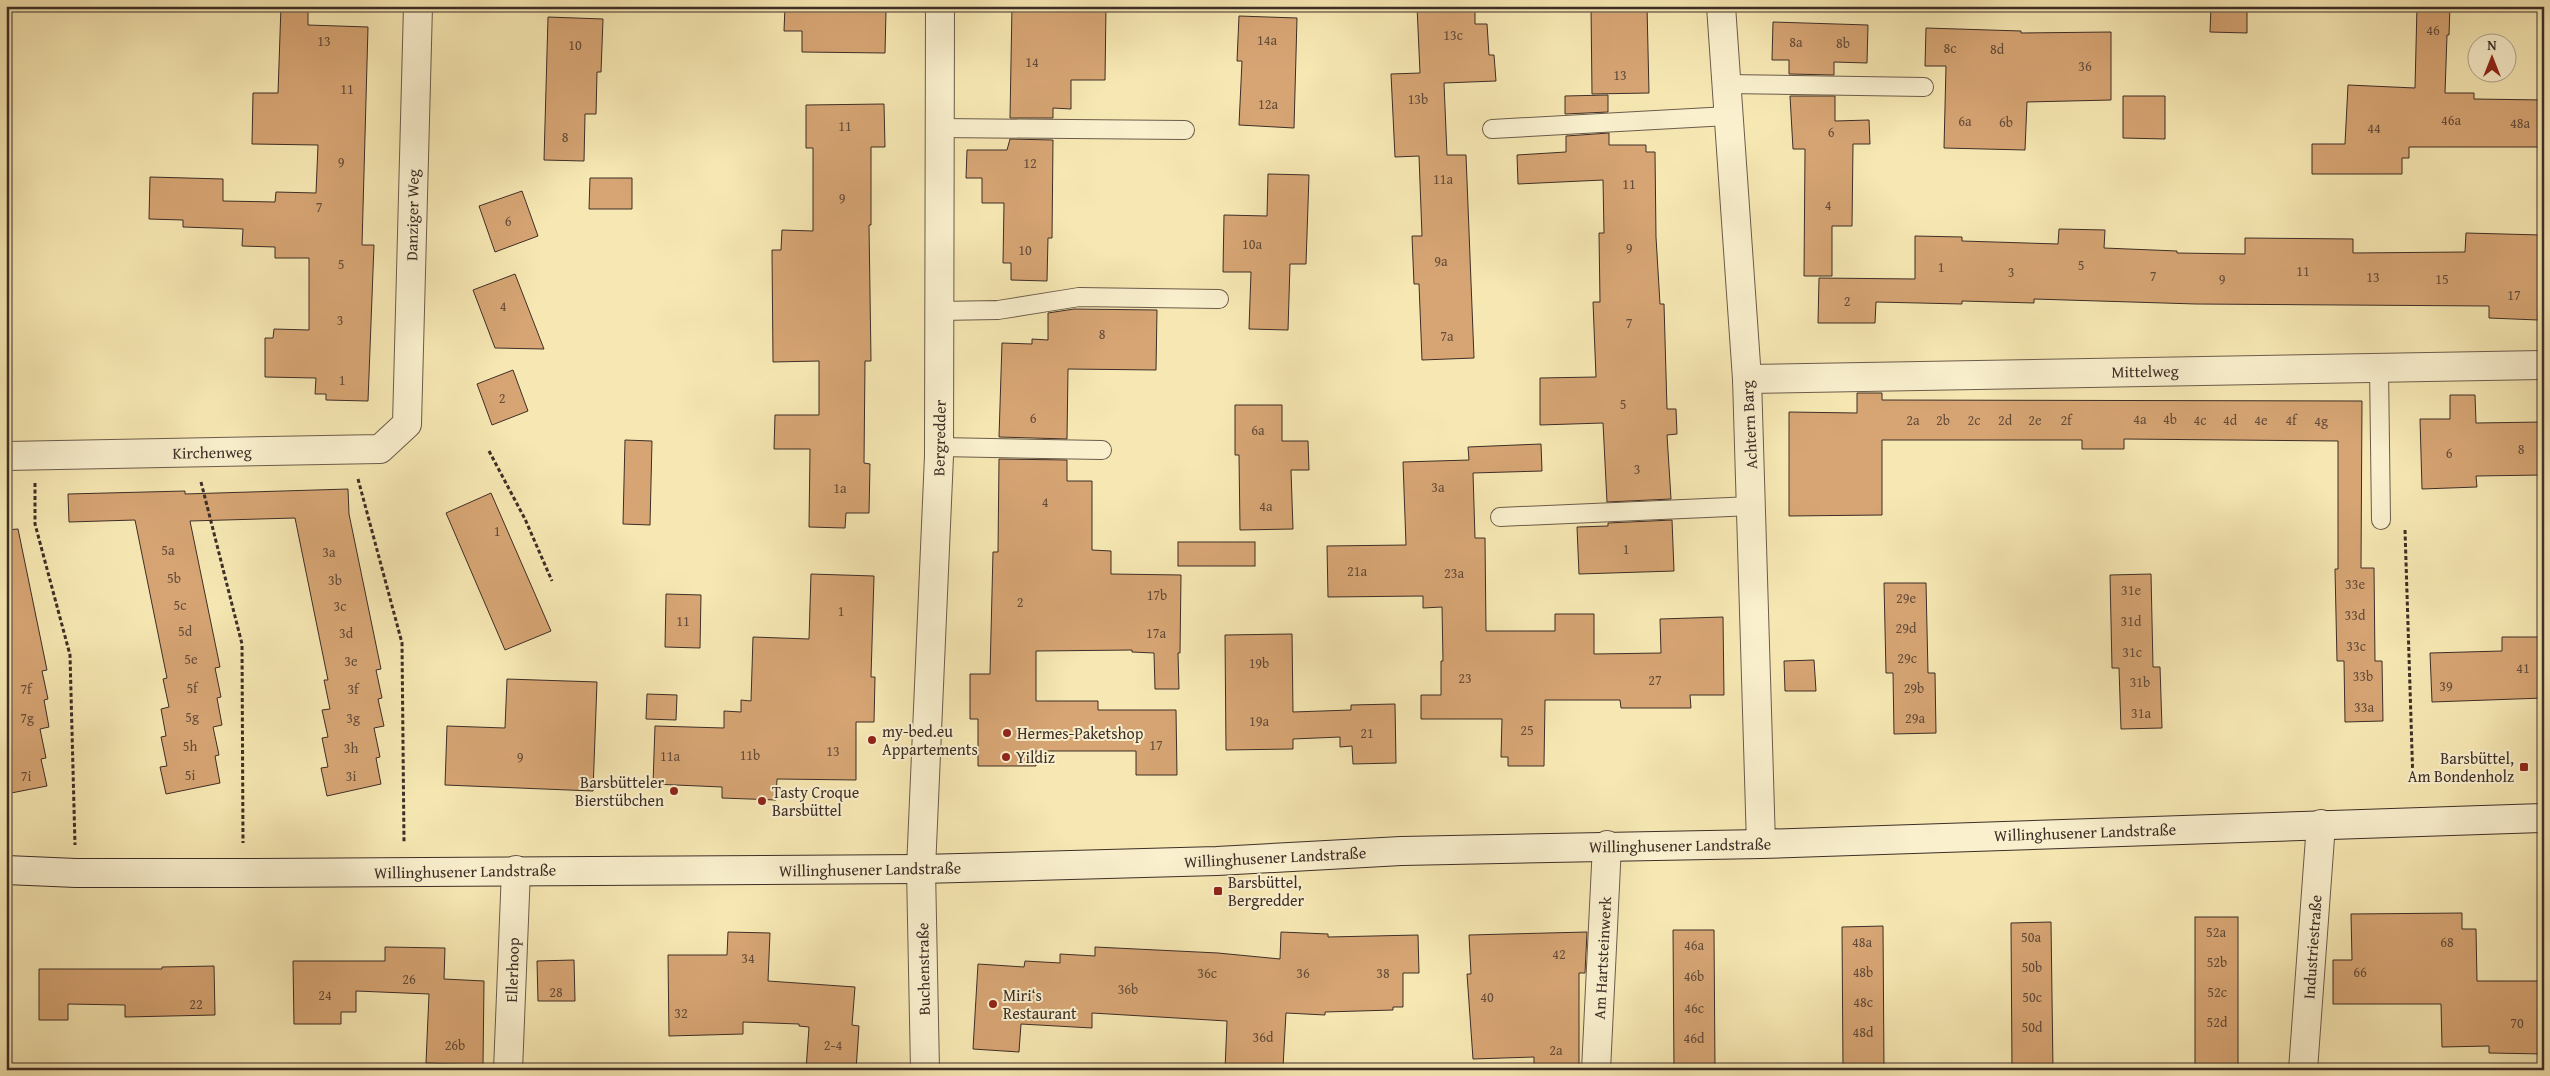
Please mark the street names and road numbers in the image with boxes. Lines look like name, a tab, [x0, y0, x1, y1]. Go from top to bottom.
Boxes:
street label: Danziger Weg	[399, 169, 425, 261]
street label: Mittelweg	[2111, 358, 2179, 384]
street label: Achtern Barg	[1735, 380, 1763, 470]
street label: Bergredder	[926, 399, 952, 476]
street label: Kirchenweg	[172, 439, 252, 465]
street label: Willinghusener Landstraße	[1993, 817, 2177, 847]
street label: Willinghusener Landstraße	[1589, 831, 1771, 859]
street label: Willinghusener Landstraße	[1183, 840, 1367, 874]
street label: Willinghusener Landstraße	[779, 855, 961, 883]
street label: Willinghusener Landstraße	[374, 857, 556, 885]
street label: Industriestraße	[2296, 894, 2328, 1000]
street label: Am Hartsteinwerk	[1587, 895, 1617, 1020]
street label: Buchenstraße	[910, 922, 936, 1016]
street label: Ellerhoop	[499, 937, 525, 1003]

